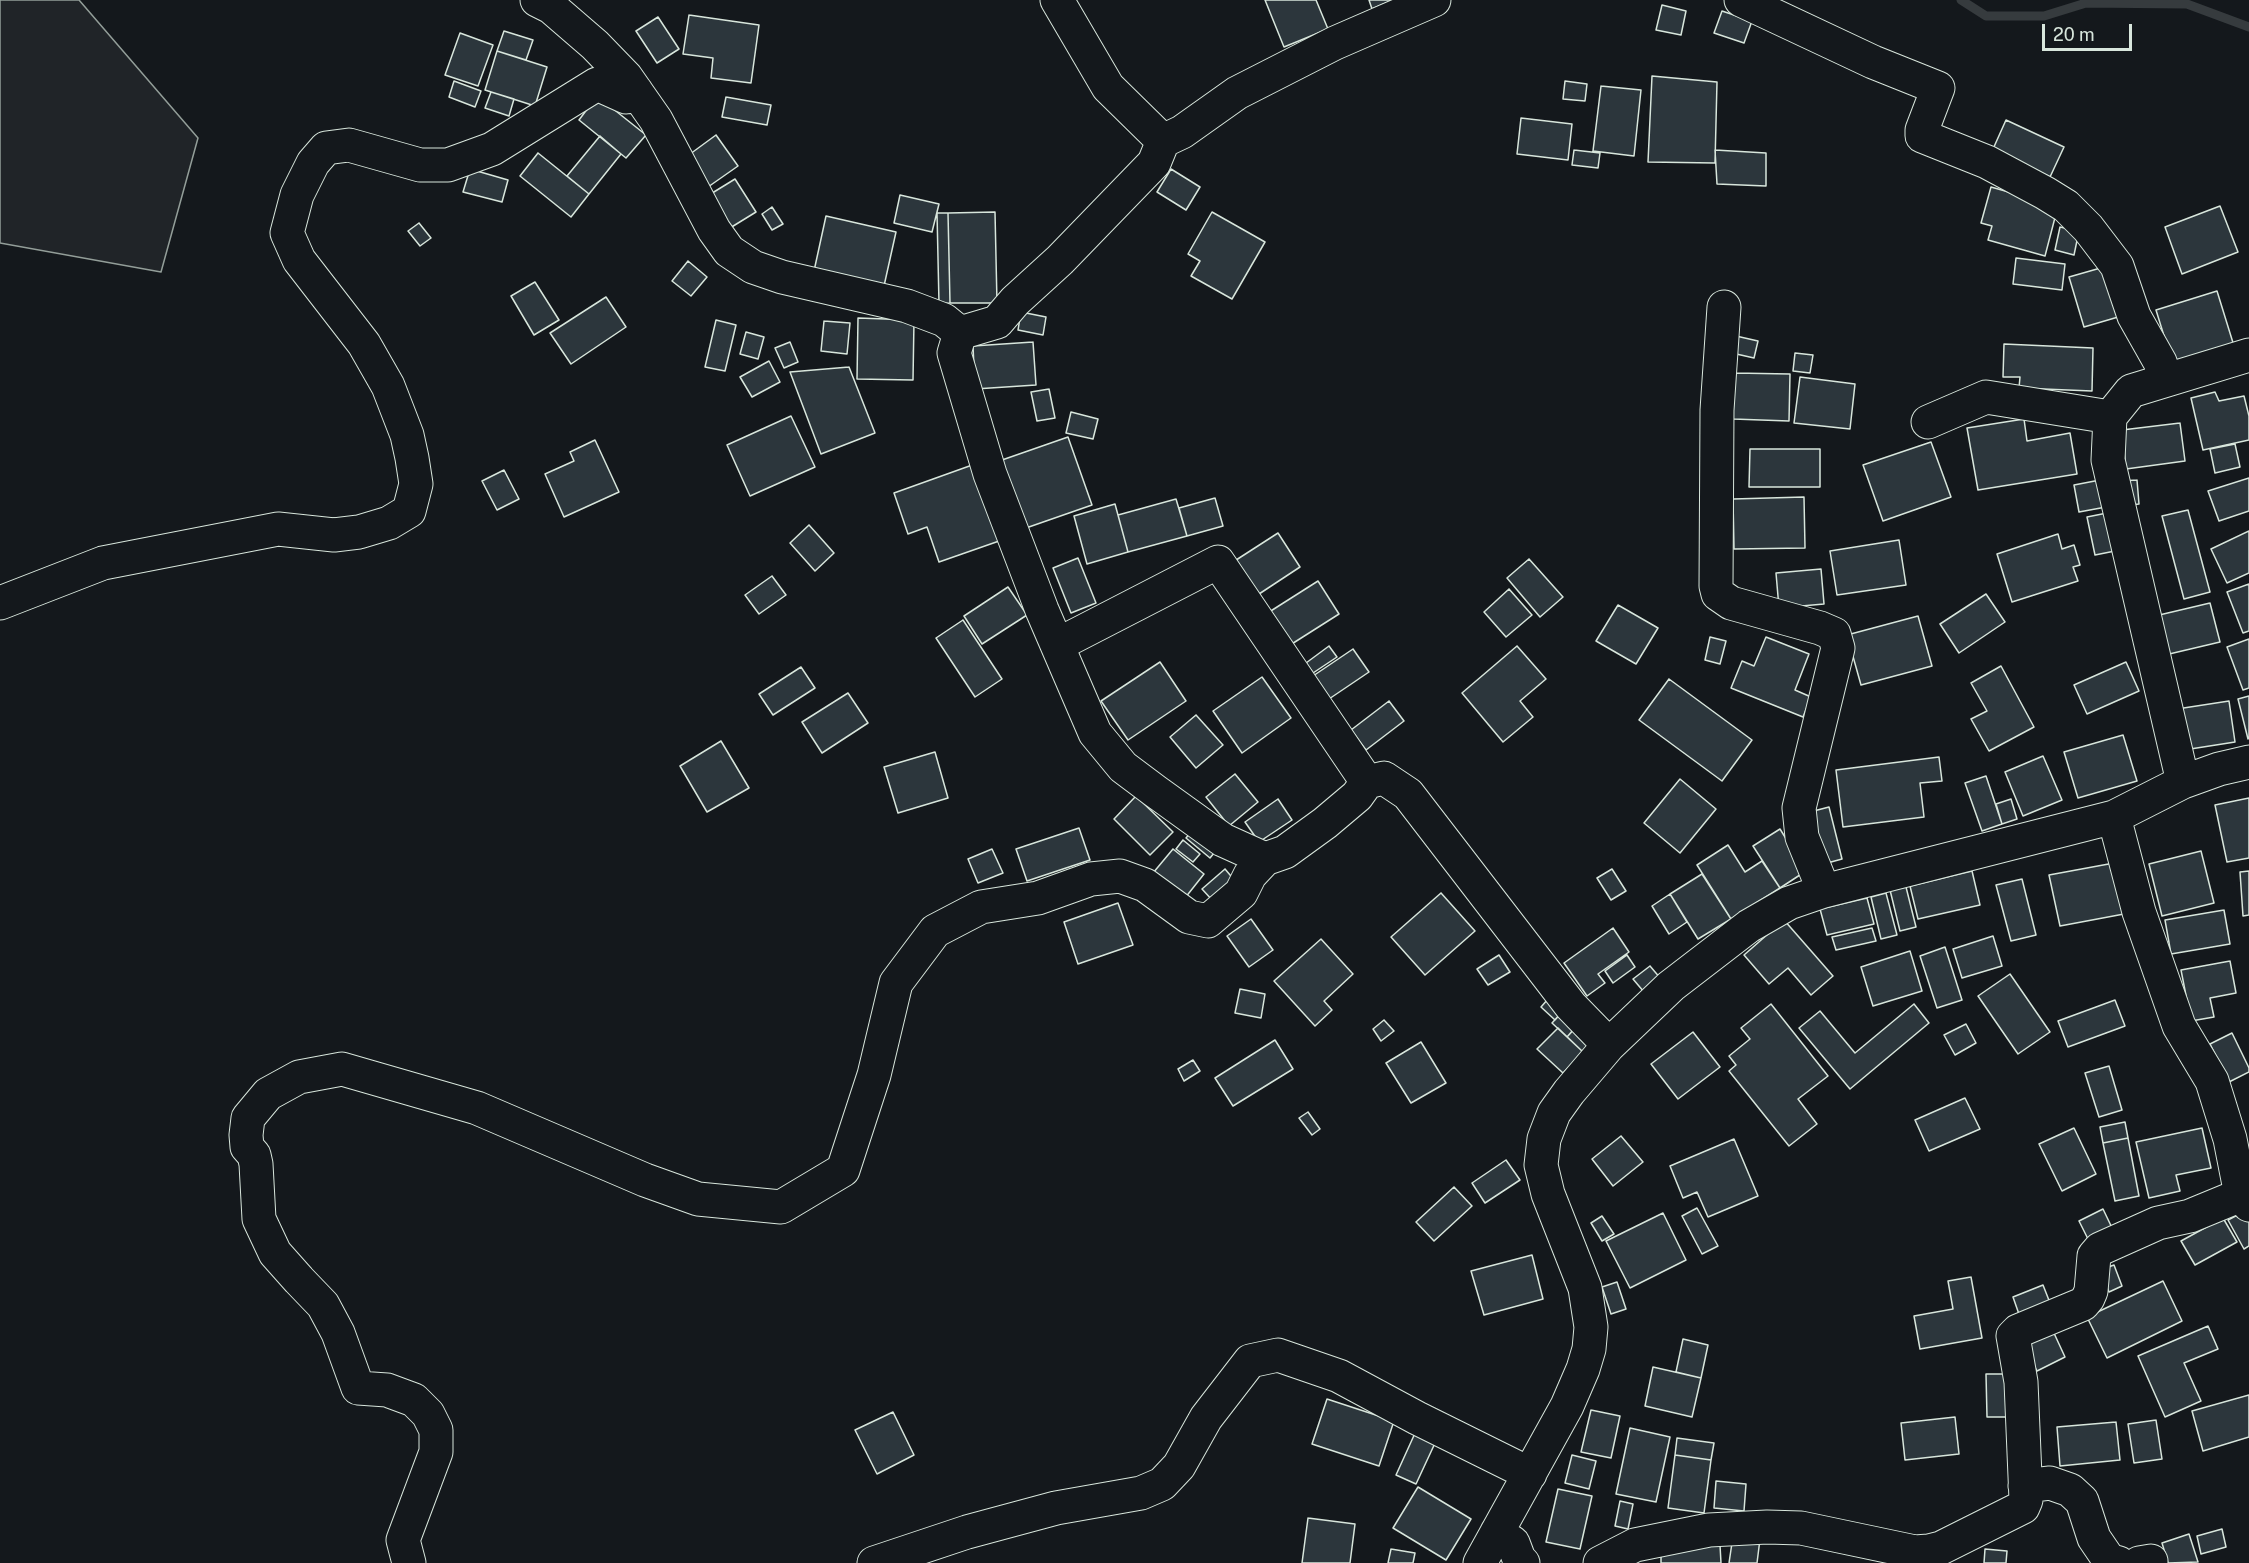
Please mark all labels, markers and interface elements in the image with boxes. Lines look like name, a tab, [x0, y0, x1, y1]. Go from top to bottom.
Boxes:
scale bar	[2045, 12, 2135, 50]
text: 20 m	[2053, 24, 2095, 45]

